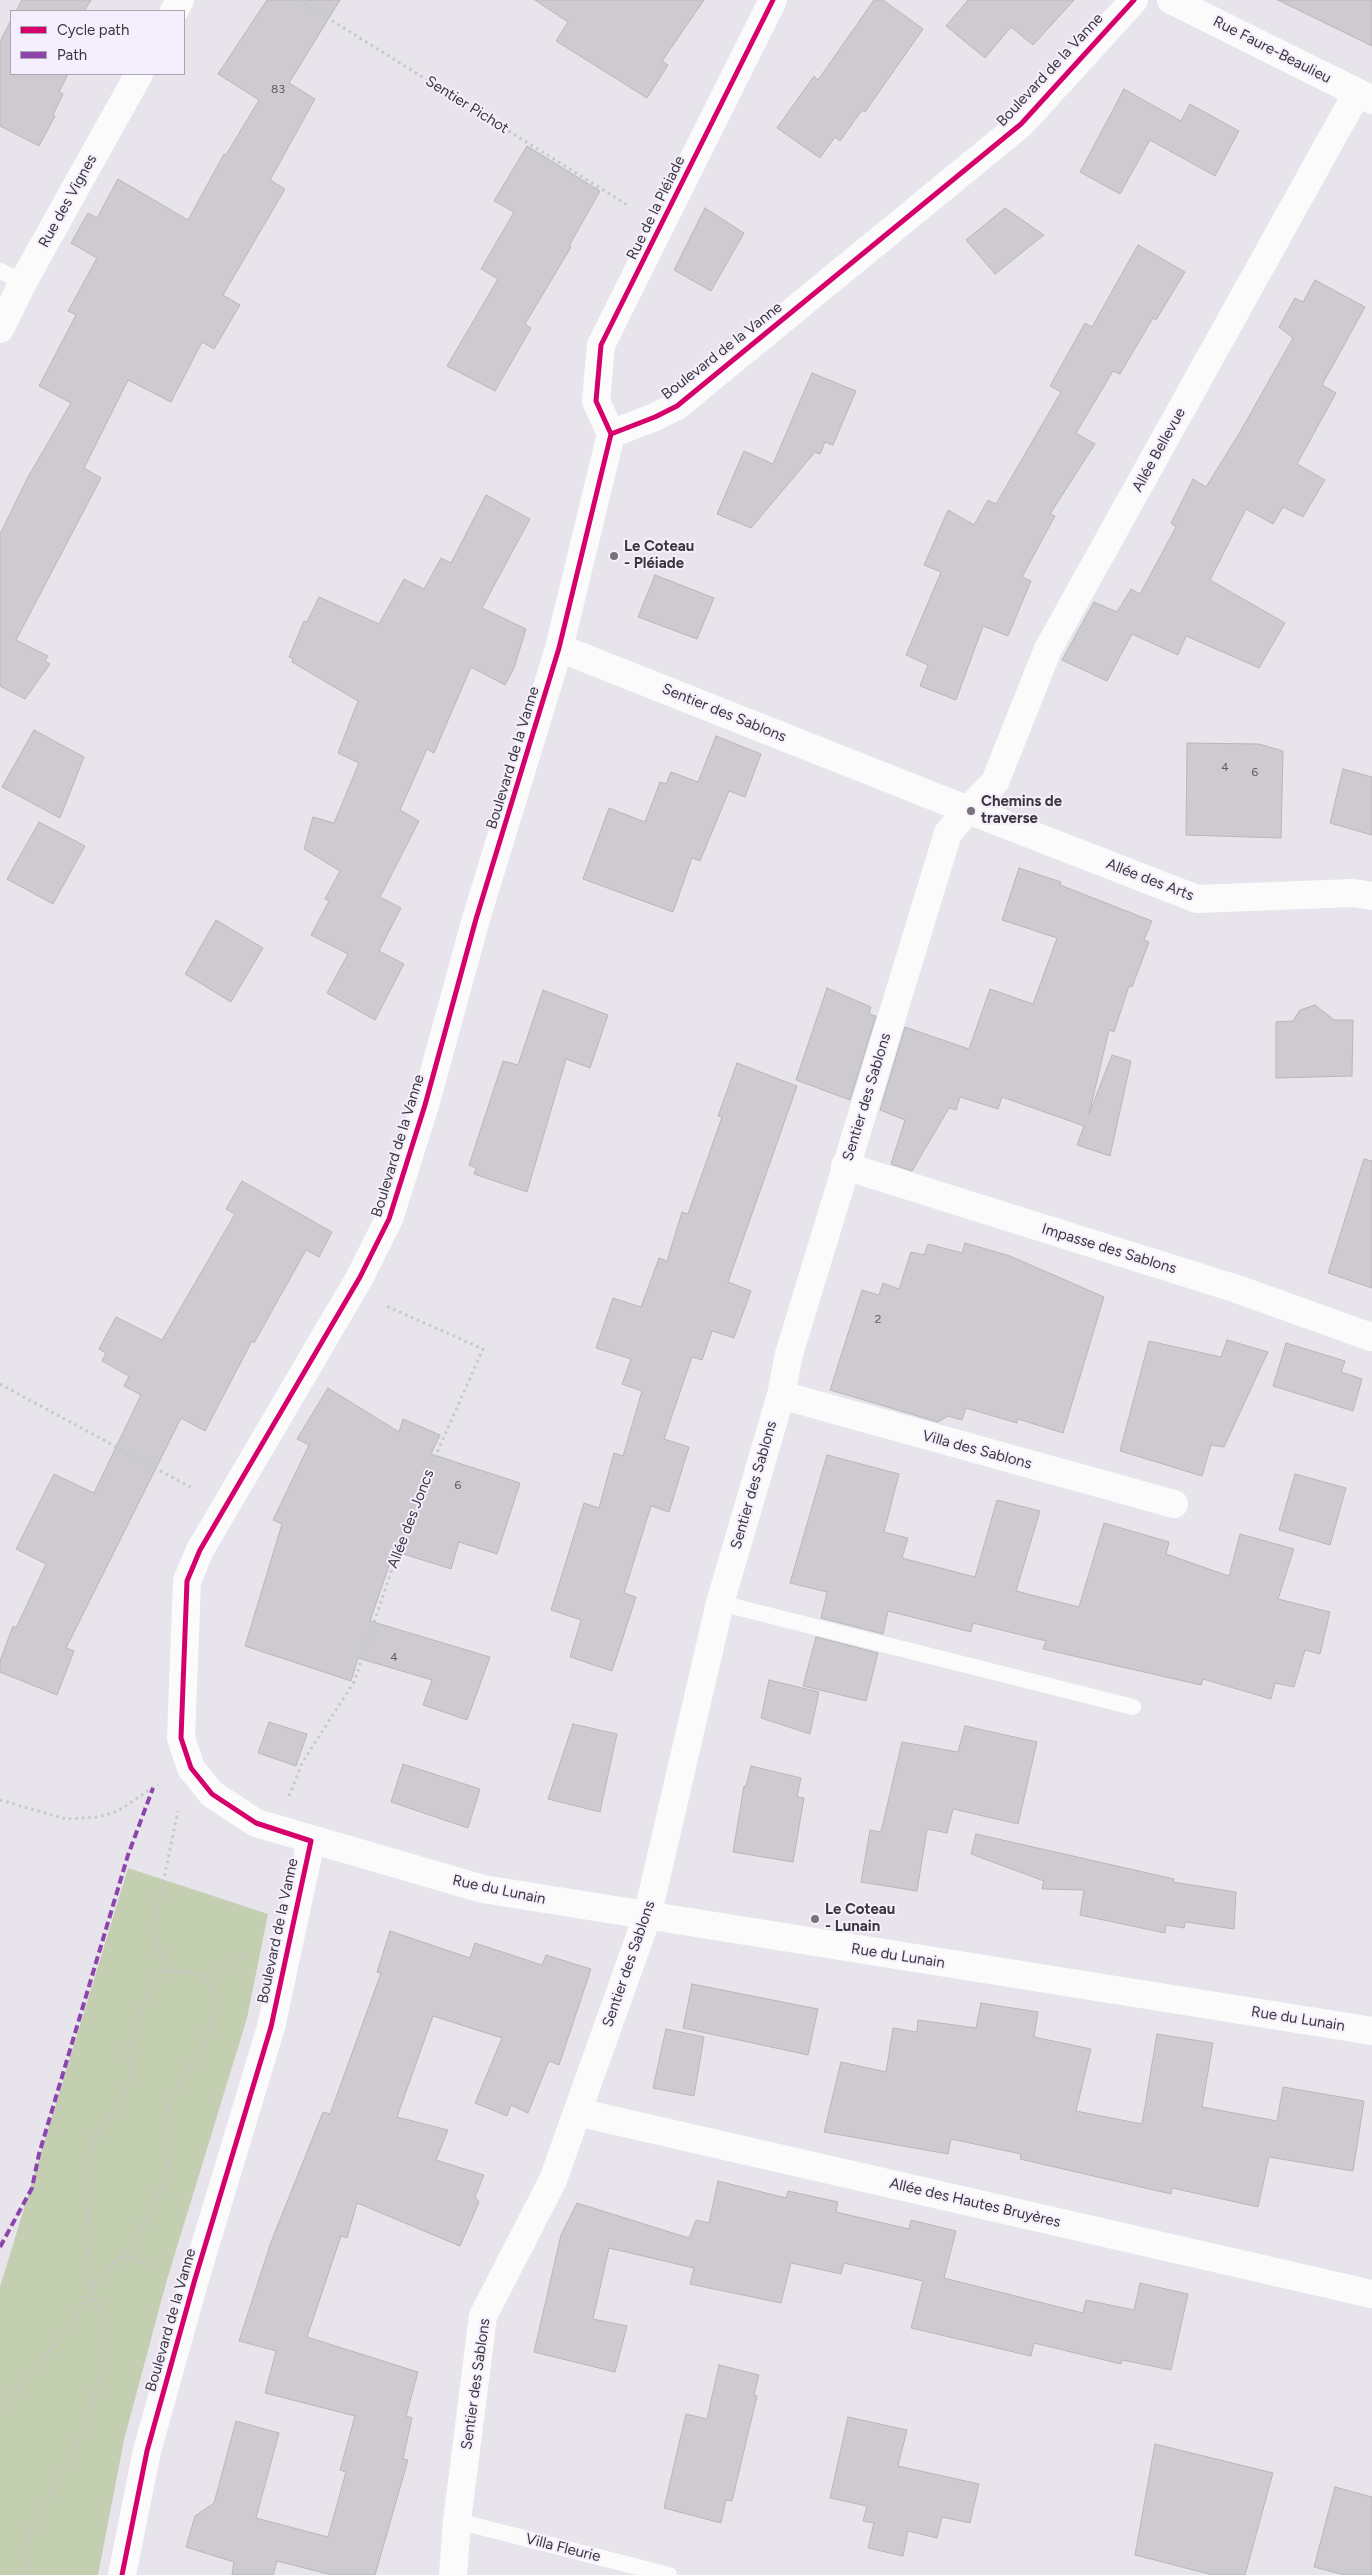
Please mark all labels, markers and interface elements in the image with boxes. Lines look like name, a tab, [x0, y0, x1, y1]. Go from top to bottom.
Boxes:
legend	[10, 10, 185, 75]
street label: Boulevard de la Vanne	[993, 10, 1107, 130]
street label: Rue Faure-Beaulieu	[1210, 12, 1334, 88]
text: Cycle path	[57, 21, 129, 39]
text: Path	[57, 46, 87, 64]
street label: Sentier Pichot	[422, 72, 512, 138]
house number: 83	[271, 82, 285, 96]
street label: Rue des Vignes	[35, 151, 101, 251]
street label: Rue de la Pléiade	[623, 153, 689, 263]
street label: Boulevard de la Vanne	[658, 298, 786, 404]
street label: Allée Bellevue	[1129, 405, 1189, 495]
place label: Le Coteau - Pléiade	[624, 538, 694, 573]
marker: Le Coteau - Pléiade	[608, 550, 620, 562]
street label: Sentier des Sablons	[659, 680, 789, 746]
street label: Boulevard de la Vanne	[483, 685, 543, 831]
house number: 4	[1221, 760, 1229, 774]
house number: 6	[1252, 765, 1258, 779]
place label: Chemins de traverse	[981, 793, 1062, 828]
marker: Chemins de traverse	[965, 805, 977, 817]
street label: Allée des Arts	[1104, 855, 1196, 905]
street label: Sentier des Sablons	[839, 1031, 895, 1163]
street label: Boulevard de la Vanne	[368, 1073, 428, 1219]
street label: Impasse des Sablons	[1039, 1220, 1179, 1278]
house number: 2	[875, 1312, 881, 1326]
street label: Sentier des Sablons	[727, 1419, 781, 1551]
street label: Villa des Sablons	[920, 1427, 1034, 1473]
street label: Allée des Joncs	[384, 1467, 438, 1571]
house number: 6	[455, 1478, 461, 1492]
house number: 4	[390, 1650, 398, 1664]
street label: Boulevard de la Vanne	[254, 1857, 302, 2005]
street label: Rue du Lunain	[451, 1871, 547, 1909]
street label: Sentier des Sablons	[599, 1898, 659, 2030]
place label: Le Coteau - Lunain	[825, 1901, 895, 1936]
marker: Le Coteau - Lunain	[809, 1913, 821, 1925]
street label: Rue du Lunain	[850, 1940, 946, 1972]
street label: Rue du Lunain	[1250, 2003, 1346, 2035]
street label: Allée des Hautes Bruyères	[888, 2175, 1062, 2231]
street label: Boulevard de la Vanne	[142, 2246, 200, 2394]
street label: Sentier des Sablons	[458, 2317, 494, 2451]
street label: Villa Fleurie	[524, 2530, 602, 2566]

